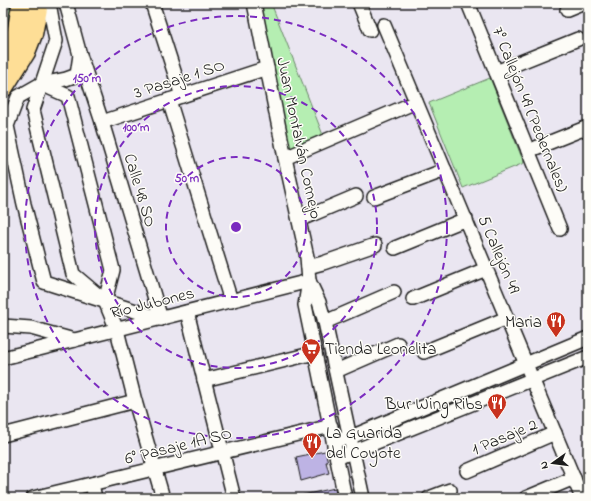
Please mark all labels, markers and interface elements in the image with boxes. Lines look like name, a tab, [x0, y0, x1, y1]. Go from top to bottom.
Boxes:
street label: 7° Callejón 49 (Pedernales)	[485, 23, 574, 196]
street label: 3 Pasaje 1 SO	[131, 53, 228, 106]
street label: Juan Montalván Cornejo	[269, 55, 328, 222]
text: 150 m	[73, 70, 102, 88]
text: 100 m	[123, 119, 150, 137]
street label: Calle 48 SO	[117, 151, 163, 230]
text: 50 m	[175, 170, 200, 188]
street label: 5 Callejón 49	[471, 212, 526, 298]
centre of rings	[229, 220, 243, 234]
street label: Río Jubones	[108, 281, 197, 326]
place label: Maria	[505, 310, 542, 335]
restaurant icon: Maria	[545, 310, 567, 338]
supermarket icon: Tienda Leonelita	[300, 337, 322, 365]
place label: Tienda Leonelita	[325, 337, 436, 362]
place label: Bur Wing Ribs	[384, 392, 483, 419]
restaurant icon: Bur Wing Ribs	[486, 392, 508, 420]
street label: 1 Pasaje 2	[468, 412, 541, 462]
street label: 6° Pasaje 1A SO	[122, 421, 235, 472]
place label: La Guarida del Coyote	[326, 421, 402, 467]
restaurant icon: La Guarida del Coyote	[301, 431, 323, 459]
north arrow	[533, 443, 573, 483]
text: N	[536, 460, 553, 471]

